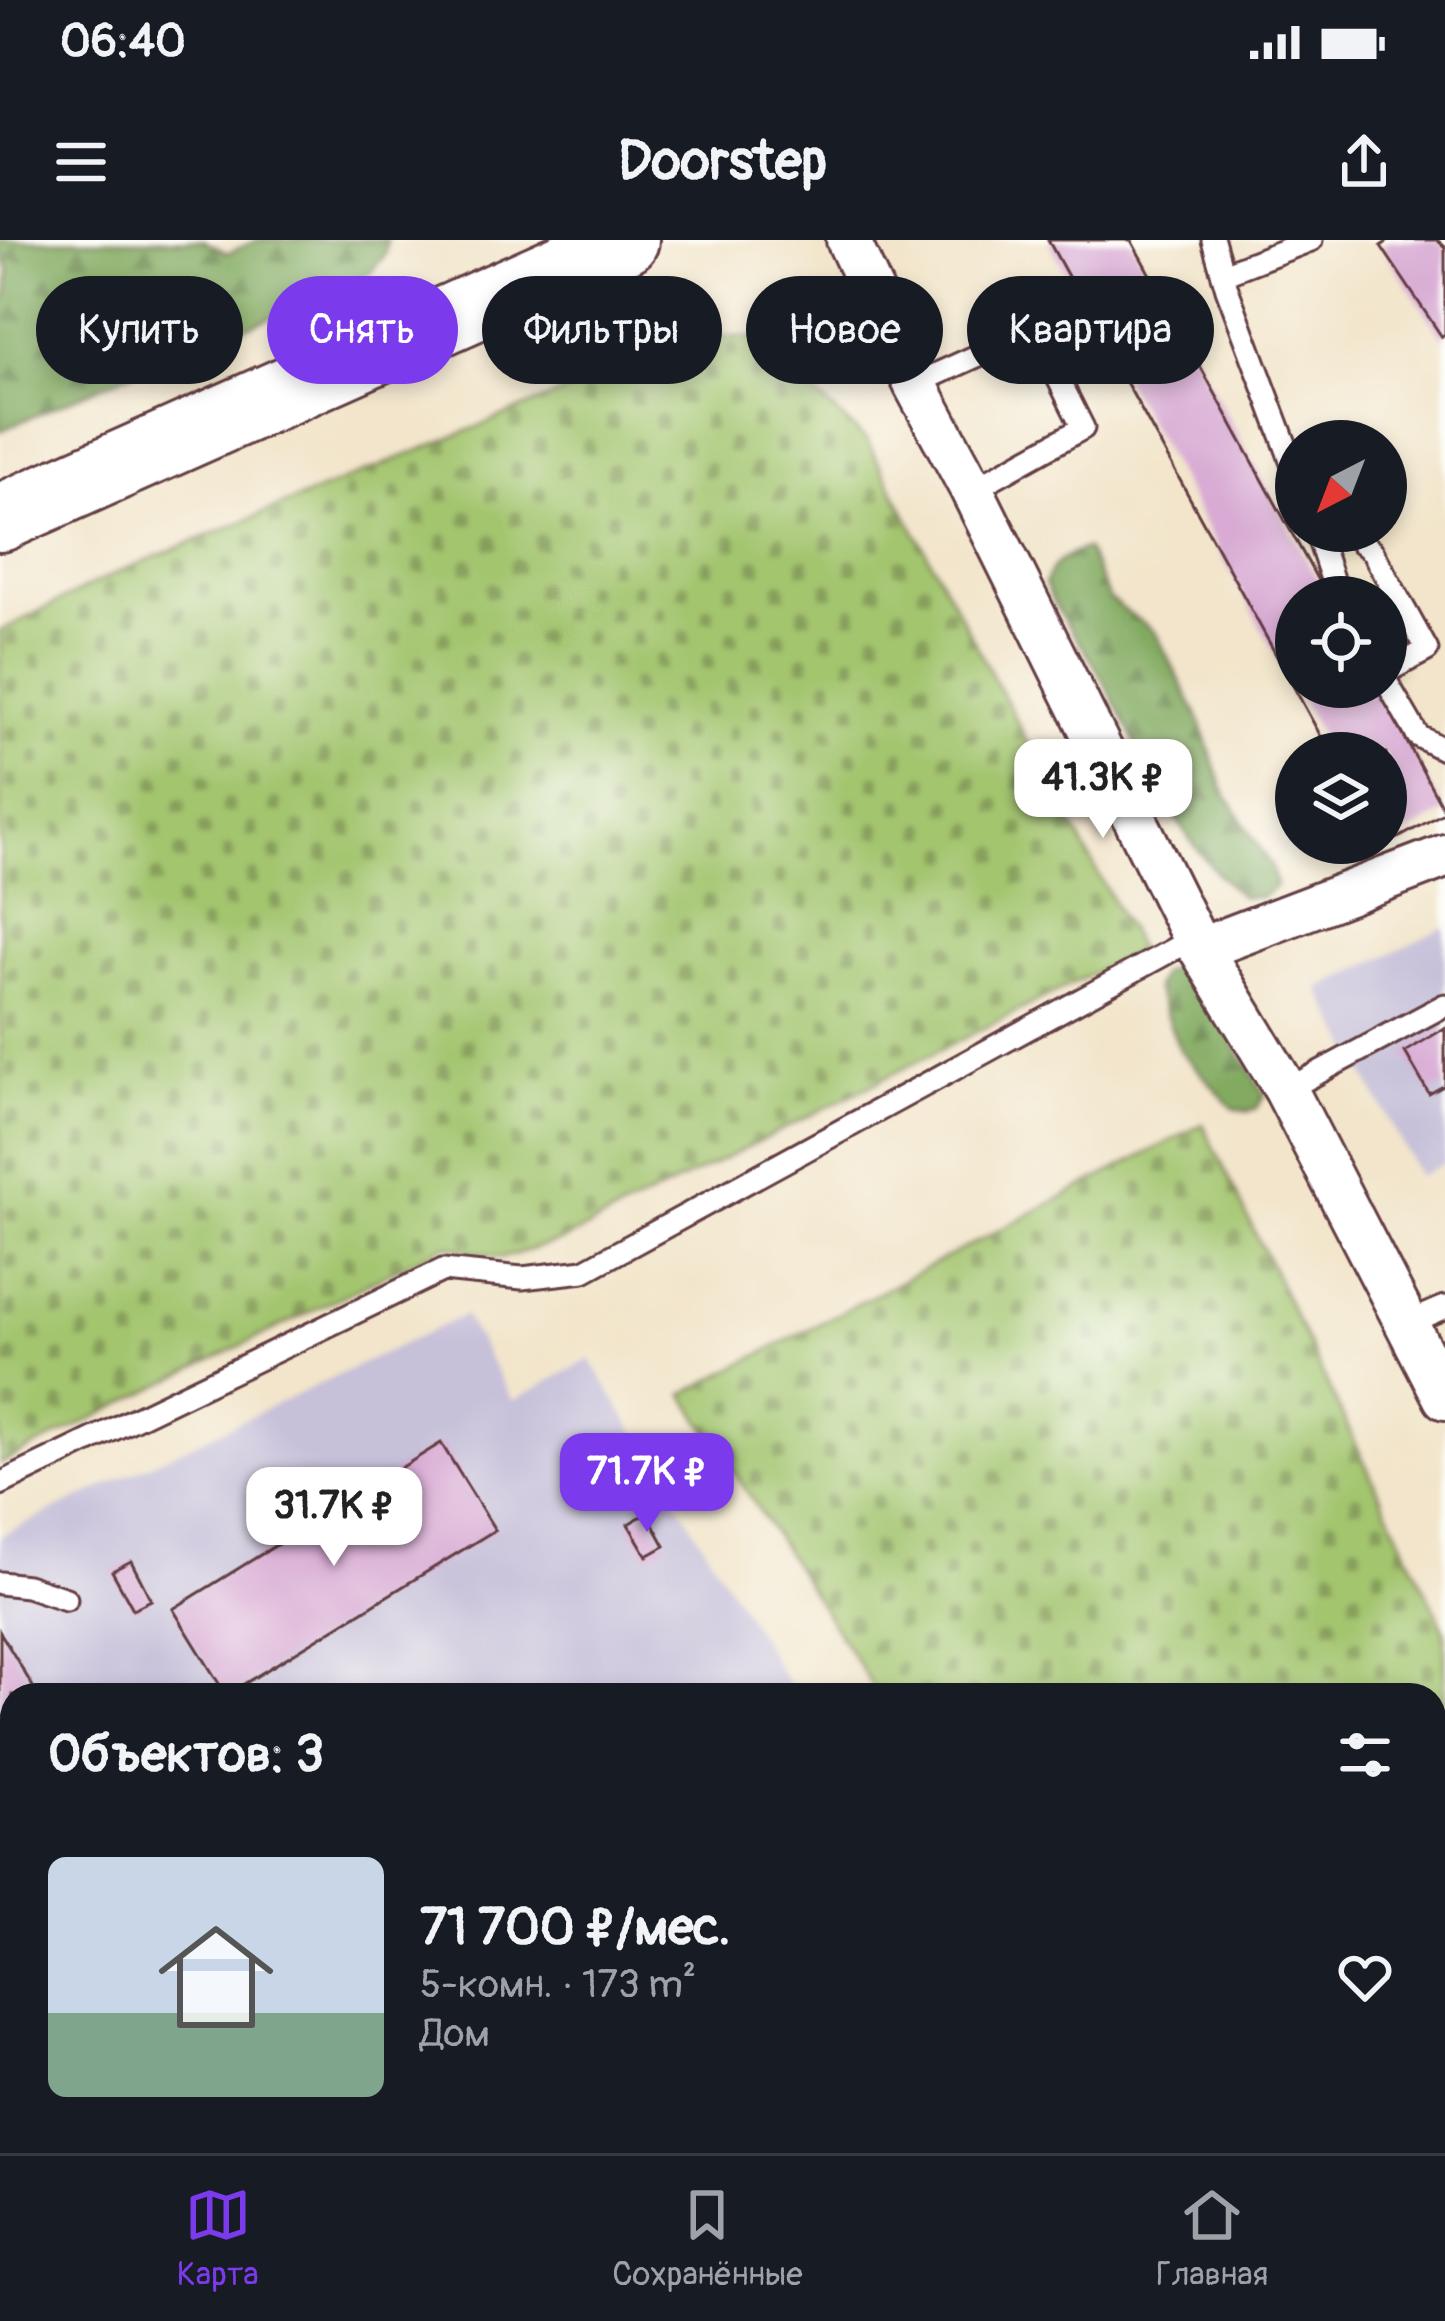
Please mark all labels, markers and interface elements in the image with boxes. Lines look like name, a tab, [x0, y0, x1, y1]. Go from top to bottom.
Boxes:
text: 06:40	[60, 14, 186, 70]
text: Doorstep	[618, 128, 827, 196]
icon: menu	[48, 129, 114, 195]
icon: share	[1331, 129, 1397, 195]
chip: Купить	[36, 276, 243, 384]
chip: Снять	[267, 276, 458, 384]
chip: Фильтры	[482, 276, 722, 384]
chip: Новое	[746, 276, 943, 384]
chip: Квартира	[967, 276, 1214, 384]
north arrow	[1275, 420, 1407, 552]
map controls	[1275, 420, 1407, 864]
button: locate	[1275, 576, 1407, 708]
button: layers	[1275, 732, 1407, 864]
pin: 41.3K ₽	[992, 739, 1214, 841]
text: 41.3K ₽	[1041, 753, 1165, 802]
pin: 71.7K ₽	[536, 1433, 758, 1535]
text: 71.7K ₽	[587, 1447, 707, 1496]
pin: 31.7K ₽	[223, 1467, 445, 1569]
text: 31.7K ₽	[273, 1481, 395, 1530]
icon: filters	[1332, 1722, 1398, 1788]
text: Объектов: 3	[48, 1723, 324, 1787]
text: 71 700 ₽/мес.	[420, 1896, 730, 1960]
icon: home	[144, 1905, 288, 2049]
icon: heart	[1332, 1944, 1398, 2010]
text: 5-комн. · 173 m²	[420, 1960, 696, 2009]
text: Дом	[420, 2009, 490, 2058]
tab: Карта	[177, 2182, 259, 2295]
tab: Сохранённые	[612, 2182, 802, 2295]
tab: Главная	[1156, 2182, 1268, 2295]

